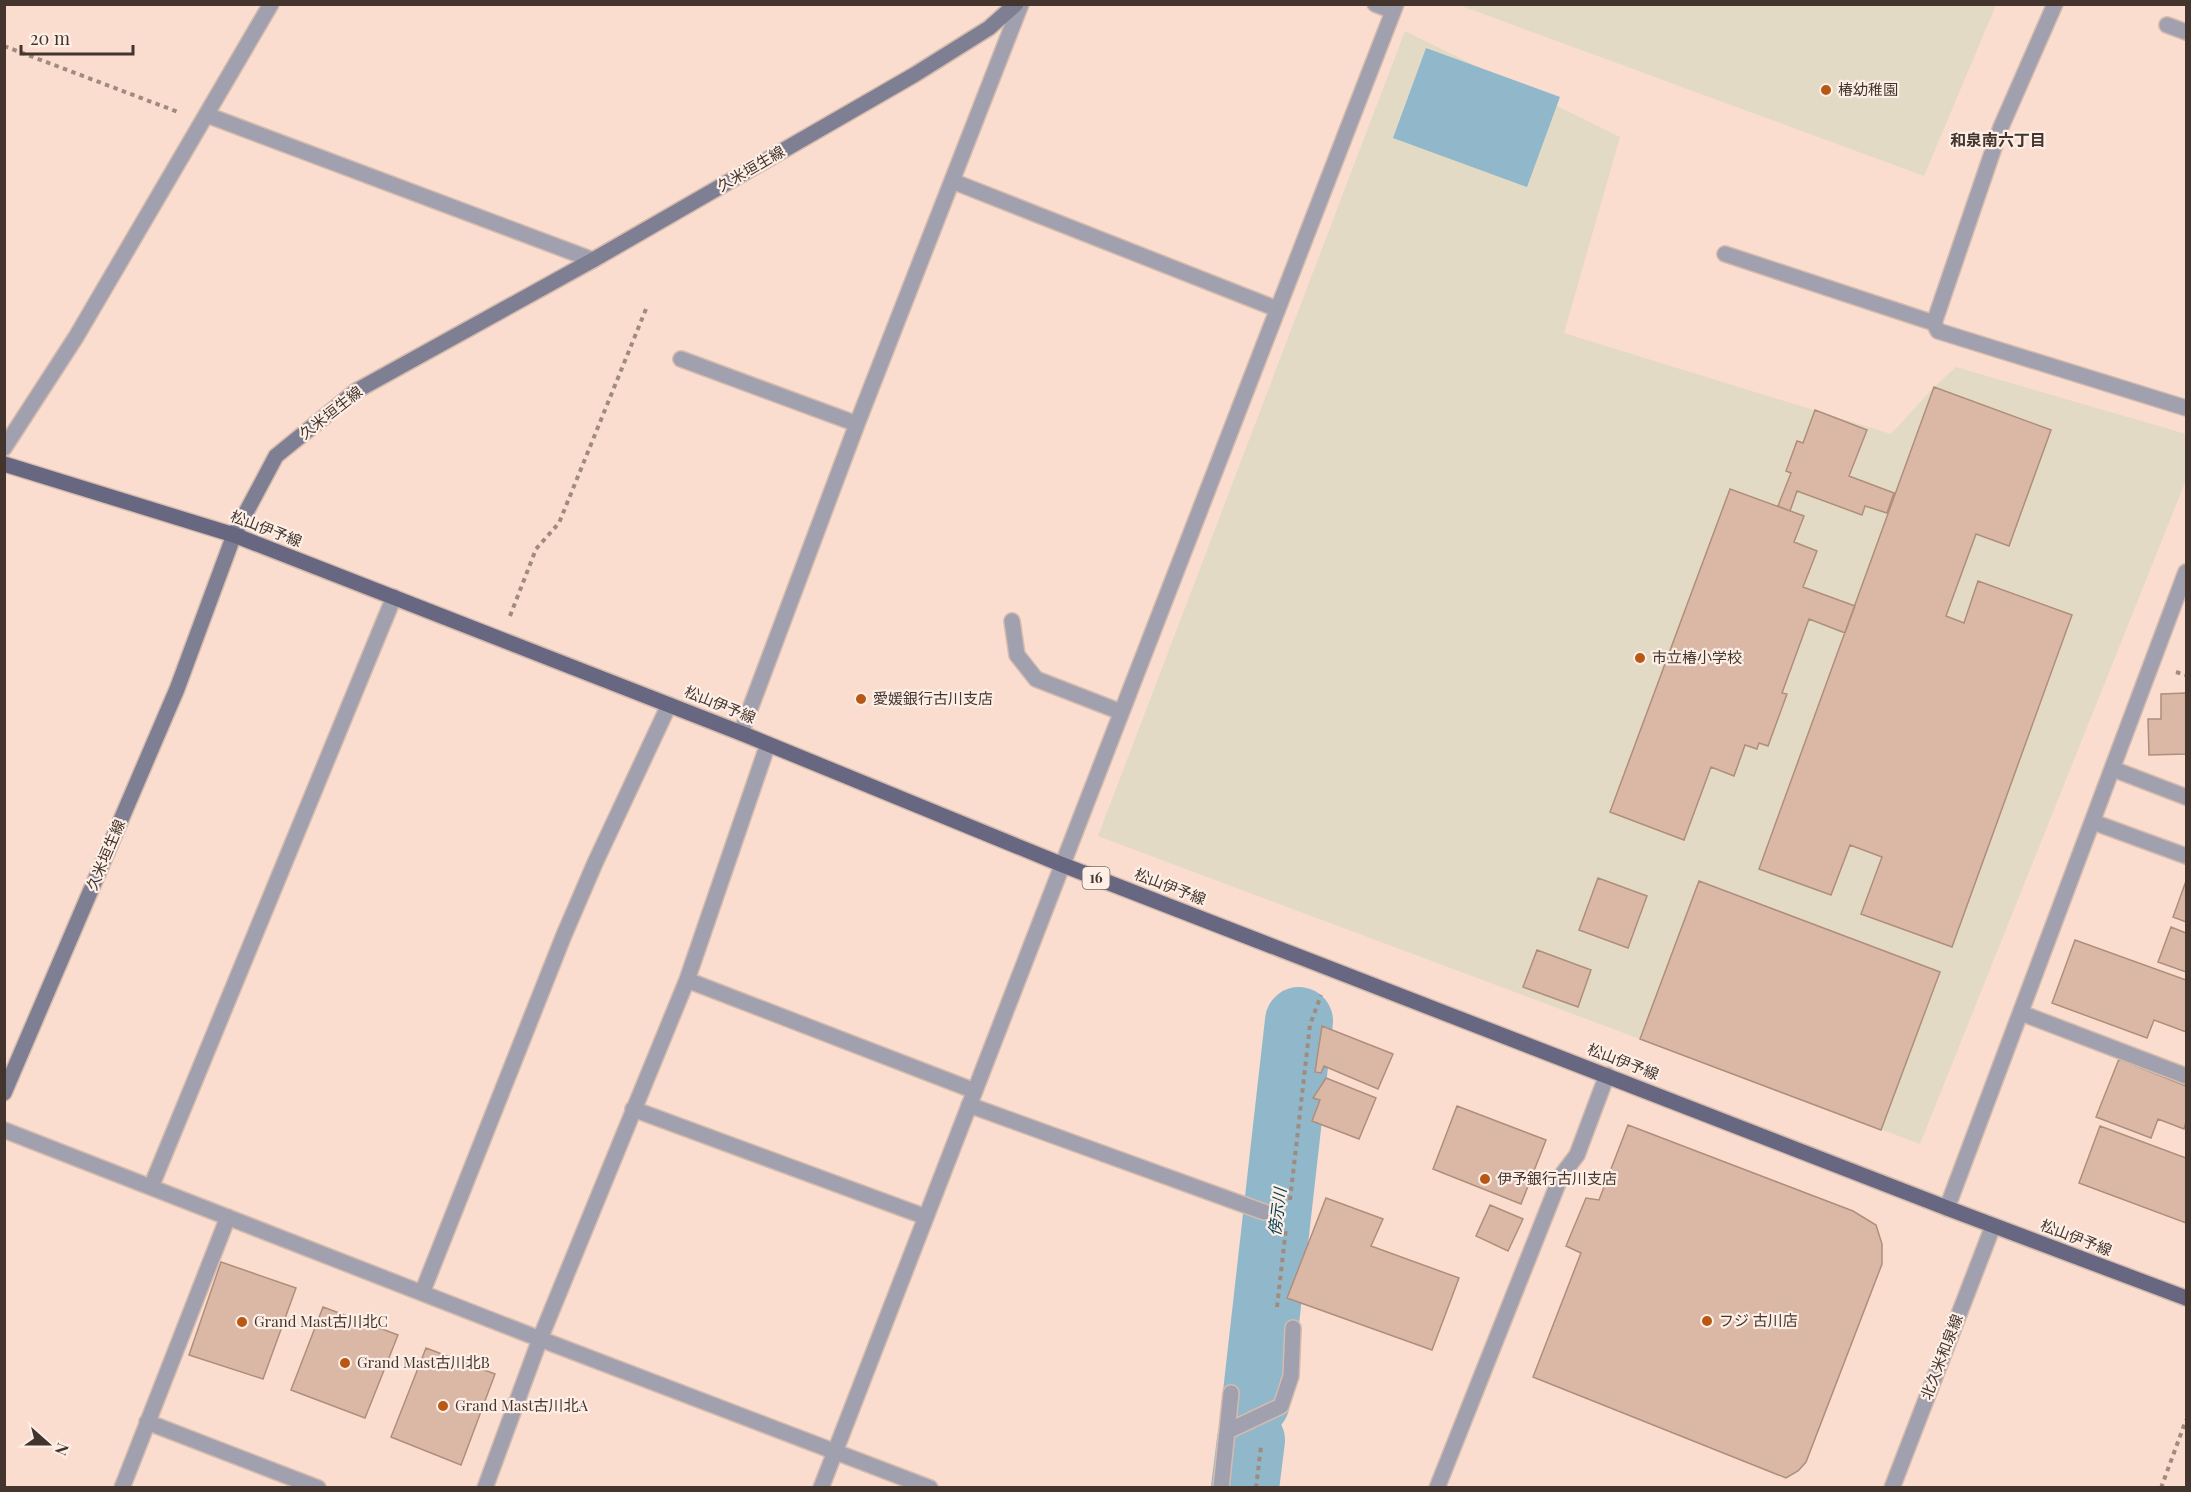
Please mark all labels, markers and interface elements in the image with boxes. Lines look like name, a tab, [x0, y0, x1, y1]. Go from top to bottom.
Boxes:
scale bar	[21, 18, 134, 56]
text: 20 m	[30, 26, 70, 50]
place label: 椿幼稚園	[1838, 79, 1898, 99]
marker: 椿幼稚園	[1819, 83, 1833, 97]
district label: 和泉南六丁目	[1950, 129, 2046, 150]
street label: 久米垣生線	[713, 141, 788, 196]
street label: 久米垣生線	[295, 381, 366, 443]
street label: 松山伊予線	[228, 505, 305, 551]
place label: 市立椿小学校	[1652, 647, 1742, 667]
marker: 市立椿小学校	[1633, 651, 1647, 665]
street label: 松山伊予線	[682, 681, 759, 727]
place label: 愛媛銀行古川支店	[873, 688, 993, 708]
marker: 愛媛銀行古川支店	[854, 692, 868, 706]
street label: 久米垣生線	[81, 816, 129, 893]
street label: 松山伊予線	[1132, 863, 1209, 909]
road number: 16	[1082, 867, 1110, 889]
street label: 松山伊予線	[1585, 1038, 1662, 1084]
place label: 伊予銀行古川支店	[1497, 1168, 1617, 1188]
marker: 伊予銀行古川支店	[1478, 1172, 1492, 1186]
water label: 傍示川	[1263, 1185, 1290, 1237]
street label: 松山伊予線	[2038, 1214, 2115, 1260]
place label: フジ 古川店	[1719, 1310, 1798, 1330]
place label: Grand Mast古川北C	[254, 1311, 388, 1331]
street label: 北久米和泉線	[1916, 1311, 1967, 1402]
marker: フジ 古川店	[1700, 1314, 1714, 1328]
marker: Grand Mast古川北C	[235, 1315, 249, 1329]
place label: Grand Mast古川北B	[357, 1352, 490, 1372]
marker: Grand Mast古川北B	[338, 1356, 352, 1370]
place label: Grand Mast古川北A	[455, 1395, 589, 1415]
marker: Grand Mast古川北A	[436, 1399, 450, 1413]
north arrow	[18, 1414, 78, 1474]
text: N	[50, 1440, 74, 1459]

